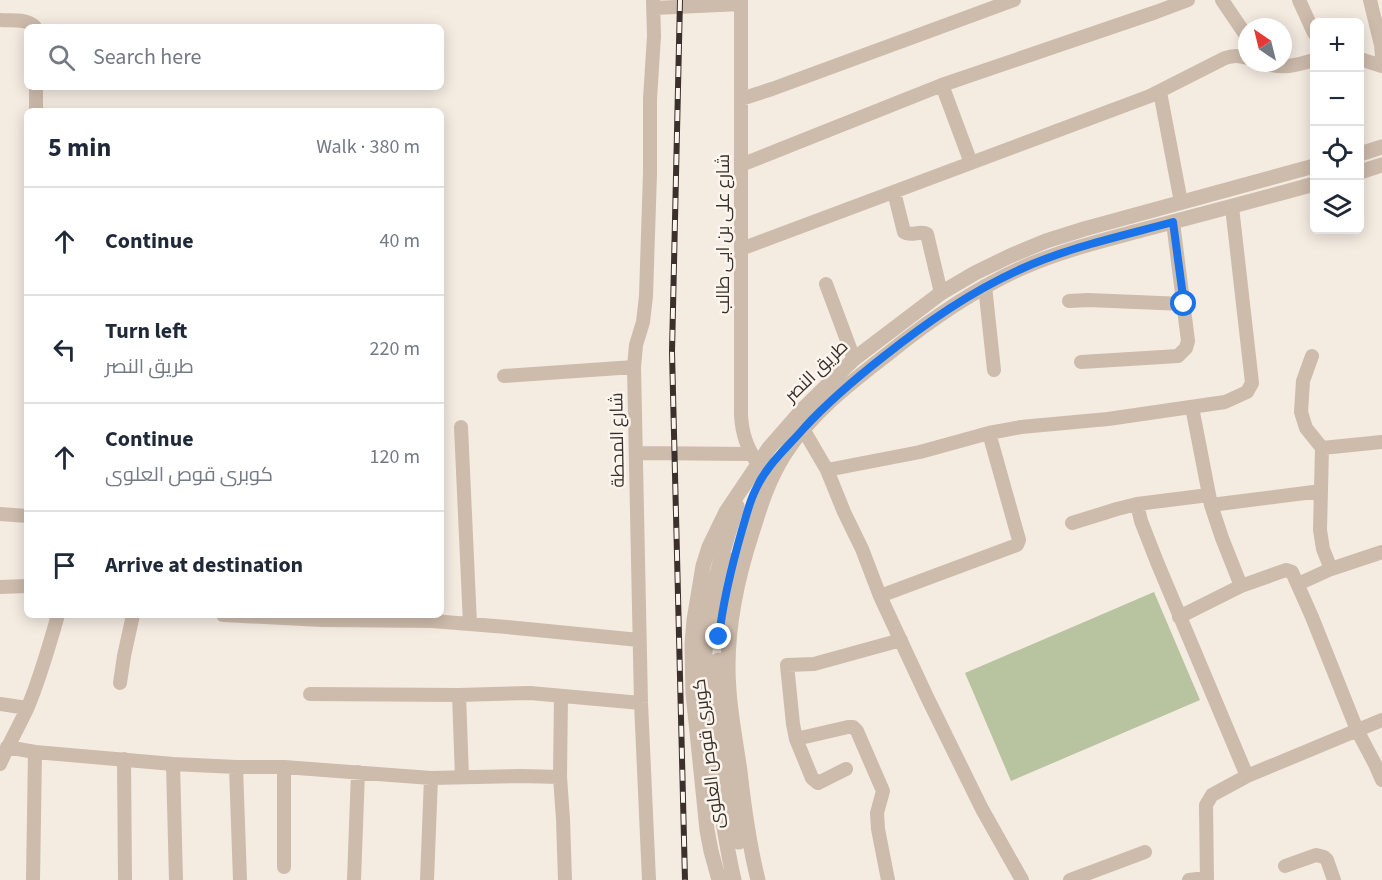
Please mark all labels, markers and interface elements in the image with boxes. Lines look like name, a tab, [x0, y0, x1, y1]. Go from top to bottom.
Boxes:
north arrow	[1238, 18, 1292, 72]
map controls	[1310, 18, 1364, 234]
button: +	[1310, 18, 1364, 72]
search box	[24, 24, 444, 90]
icon: search	[45, 41, 78, 74]
text: Search here	[93, 41, 201, 73]
button: −	[1310, 72, 1364, 126]
button: locate	[1310, 126, 1364, 180]
text: 5 min	[48, 129, 111, 166]
text: Walk · 380 m	[316, 133, 420, 161]
street label: شارع على بن ابى طالب	[711, 154, 736, 314]
button: layers	[1310, 180, 1364, 234]
icon: ahead	[48, 225, 81, 258]
text: Continue	[105, 225, 194, 257]
text: 40 m	[380, 227, 420, 255]
route start	[1170, 290, 1196, 316]
text: Turn left	[105, 315, 187, 347]
icon: left	[48, 333, 81, 366]
text: 220 m	[370, 335, 420, 363]
street label: طريق النصر	[778, 335, 854, 409]
text: طريق النصر	[105, 353, 194, 381]
street label: شارع المحطة	[604, 392, 631, 488]
text: Continue	[105, 423, 194, 455]
icon: ahead	[48, 441, 81, 474]
text: 120 m	[370, 443, 420, 471]
text: كوبرى قوص العلوى	[105, 461, 273, 489]
icon: arrive	[48, 549, 81, 582]
text: Arrive at destination	[105, 549, 303, 581]
route end	[705, 623, 731, 649]
street label: كوبرى قوص العلوى	[687, 677, 730, 831]

